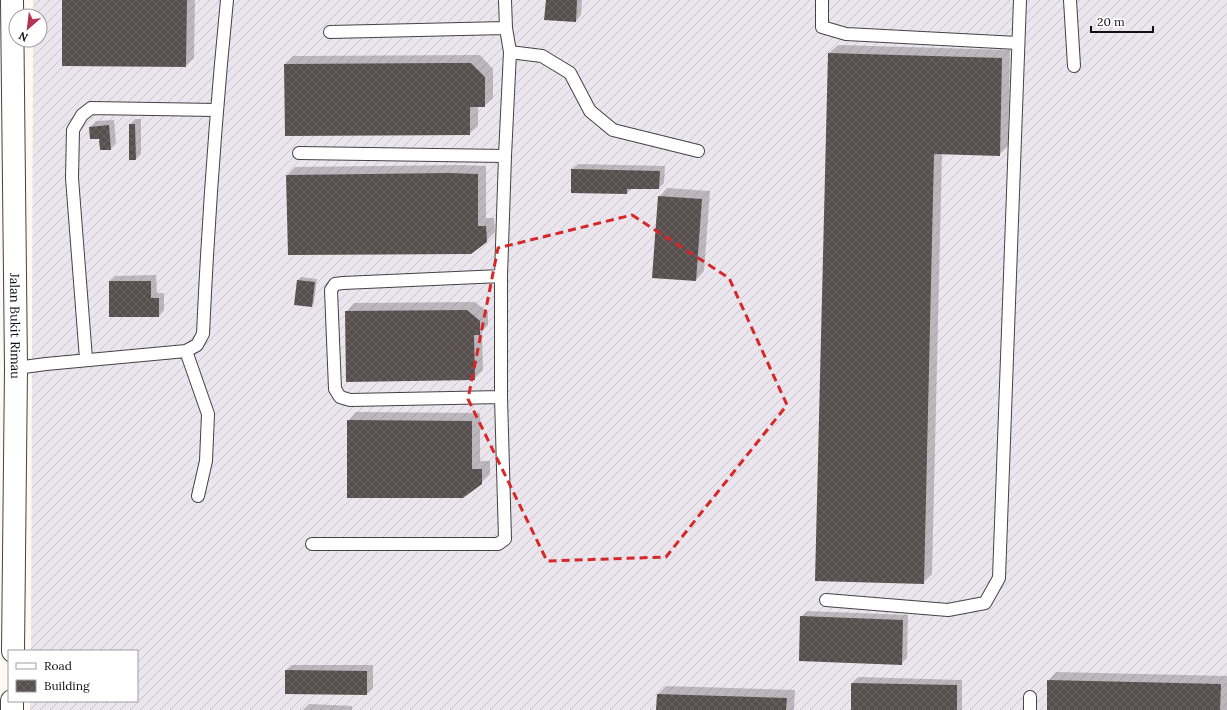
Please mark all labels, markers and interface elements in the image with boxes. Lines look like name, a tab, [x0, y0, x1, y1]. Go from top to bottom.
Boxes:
north arrow	[8, 8, 48, 48]
scale bar	[1091, 8, 1153, 34]
text: 20 m	[1097, 14, 1125, 29]
text: N	[16, 28, 30, 45]
street label: Jalan Bukit Rimau	[6, 272, 25, 379]
legend	[8, 650, 138, 702]
text: Road	[44, 658, 72, 673]
text: Building	[44, 678, 90, 693]

